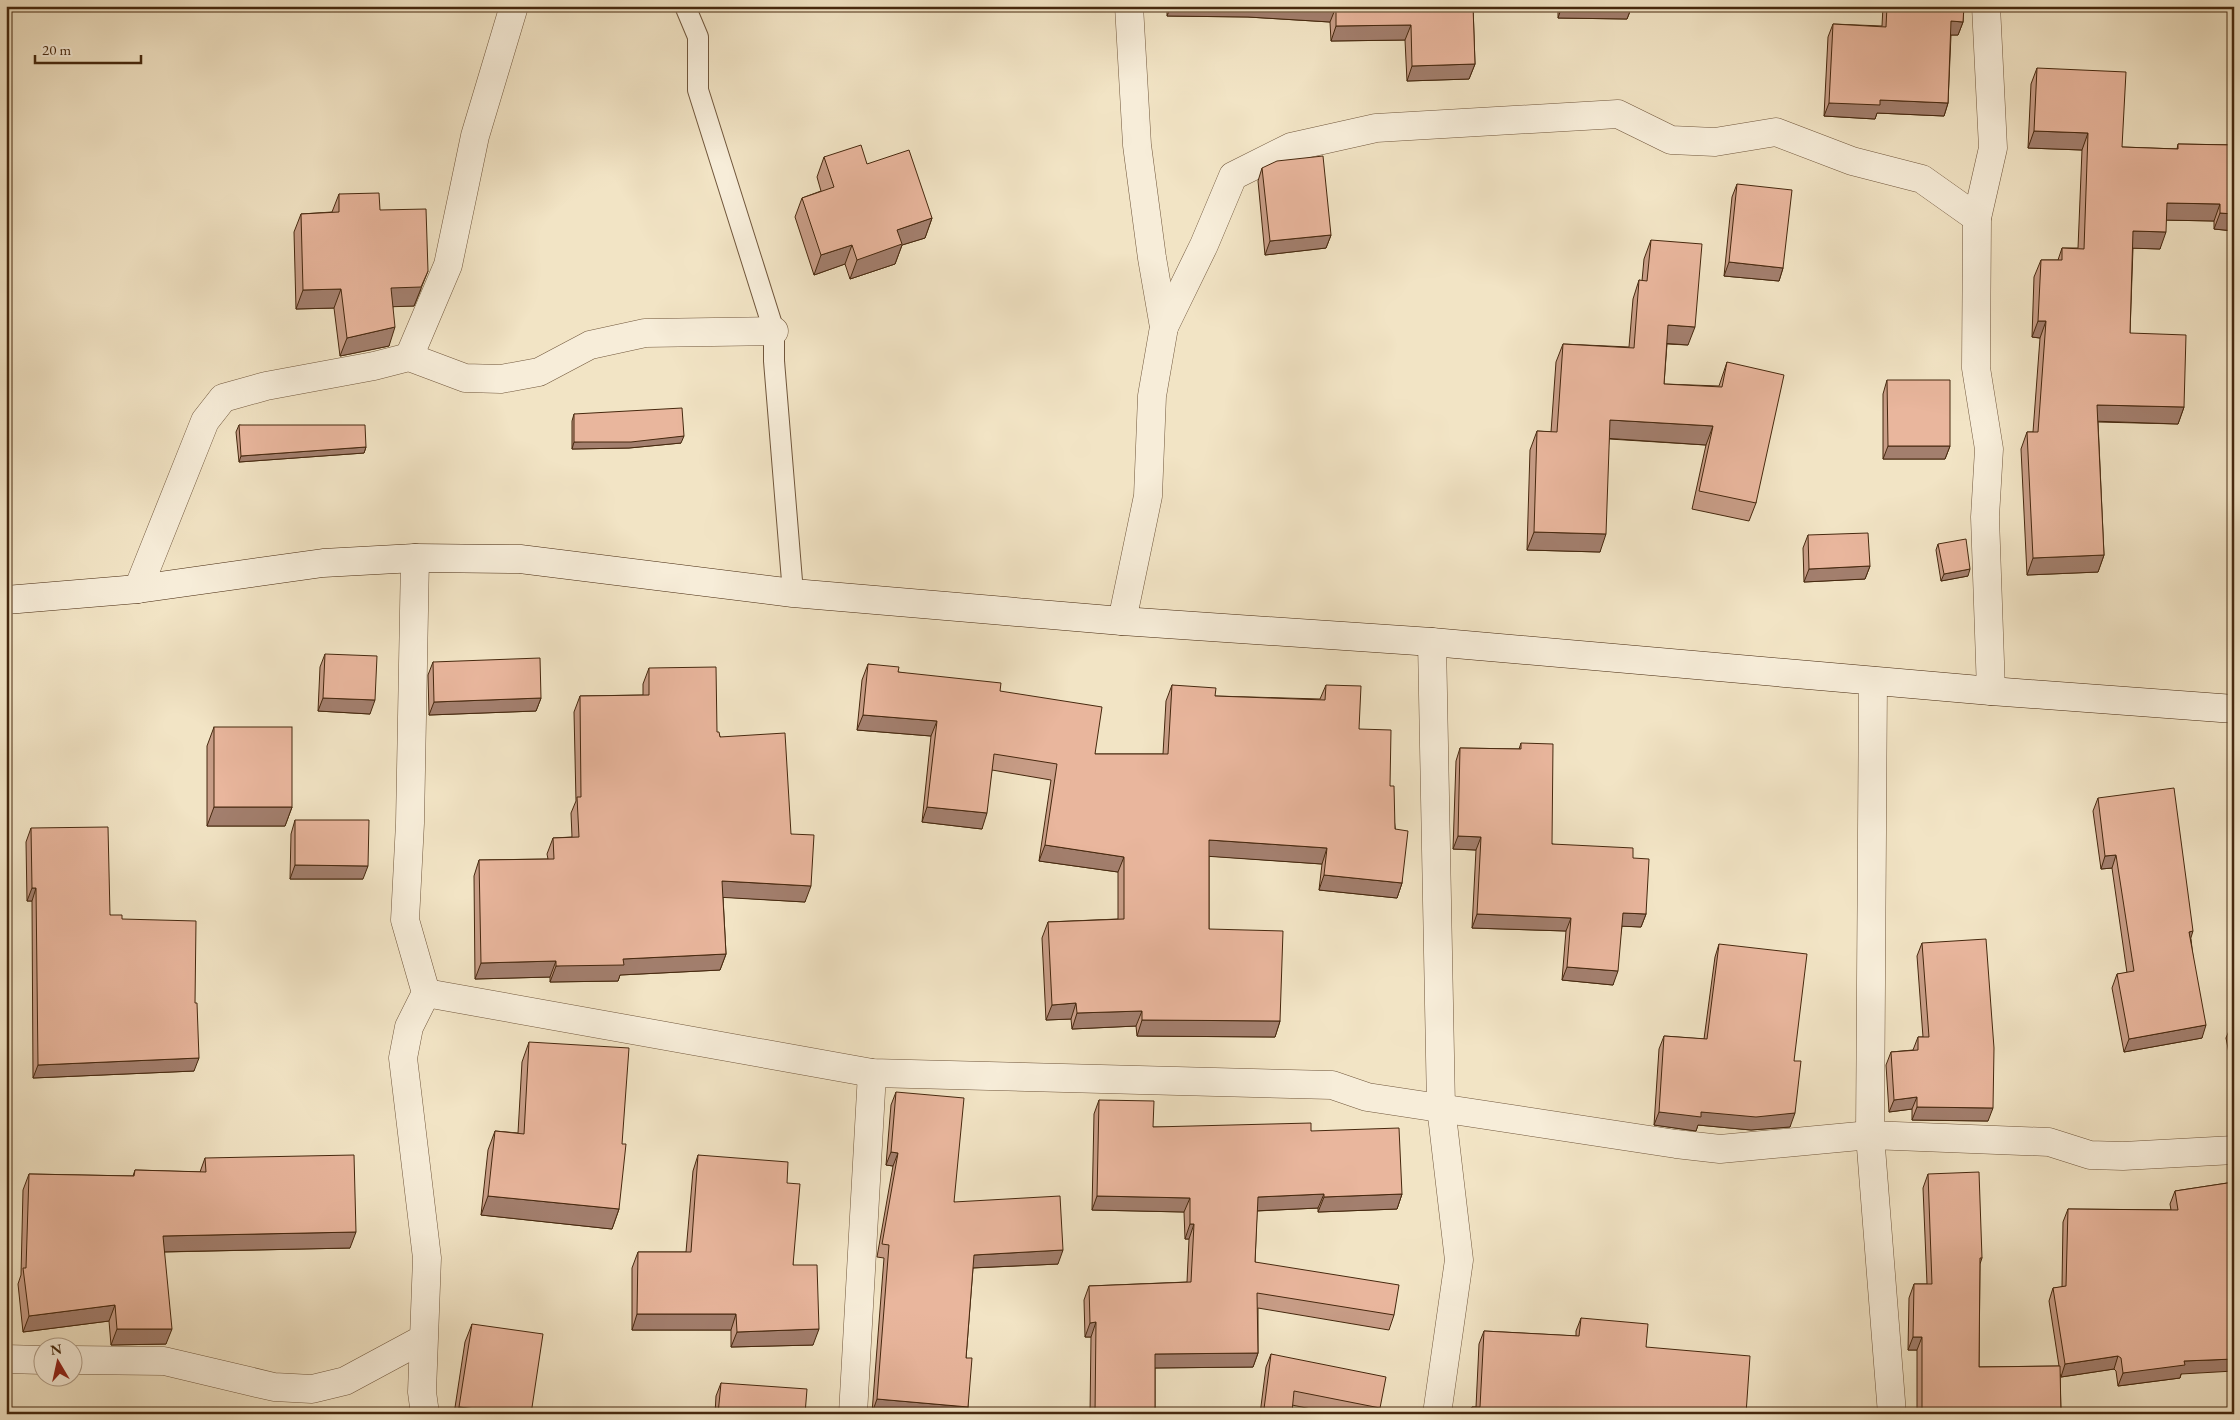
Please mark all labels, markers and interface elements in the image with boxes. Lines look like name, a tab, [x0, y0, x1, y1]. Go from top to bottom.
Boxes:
scale bar	[35, 32, 141, 64]
text: 20 m	[42, 40, 71, 59]
north arrow	[32, 1338, 82, 1388]
text: N	[49, 1339, 64, 1359]

